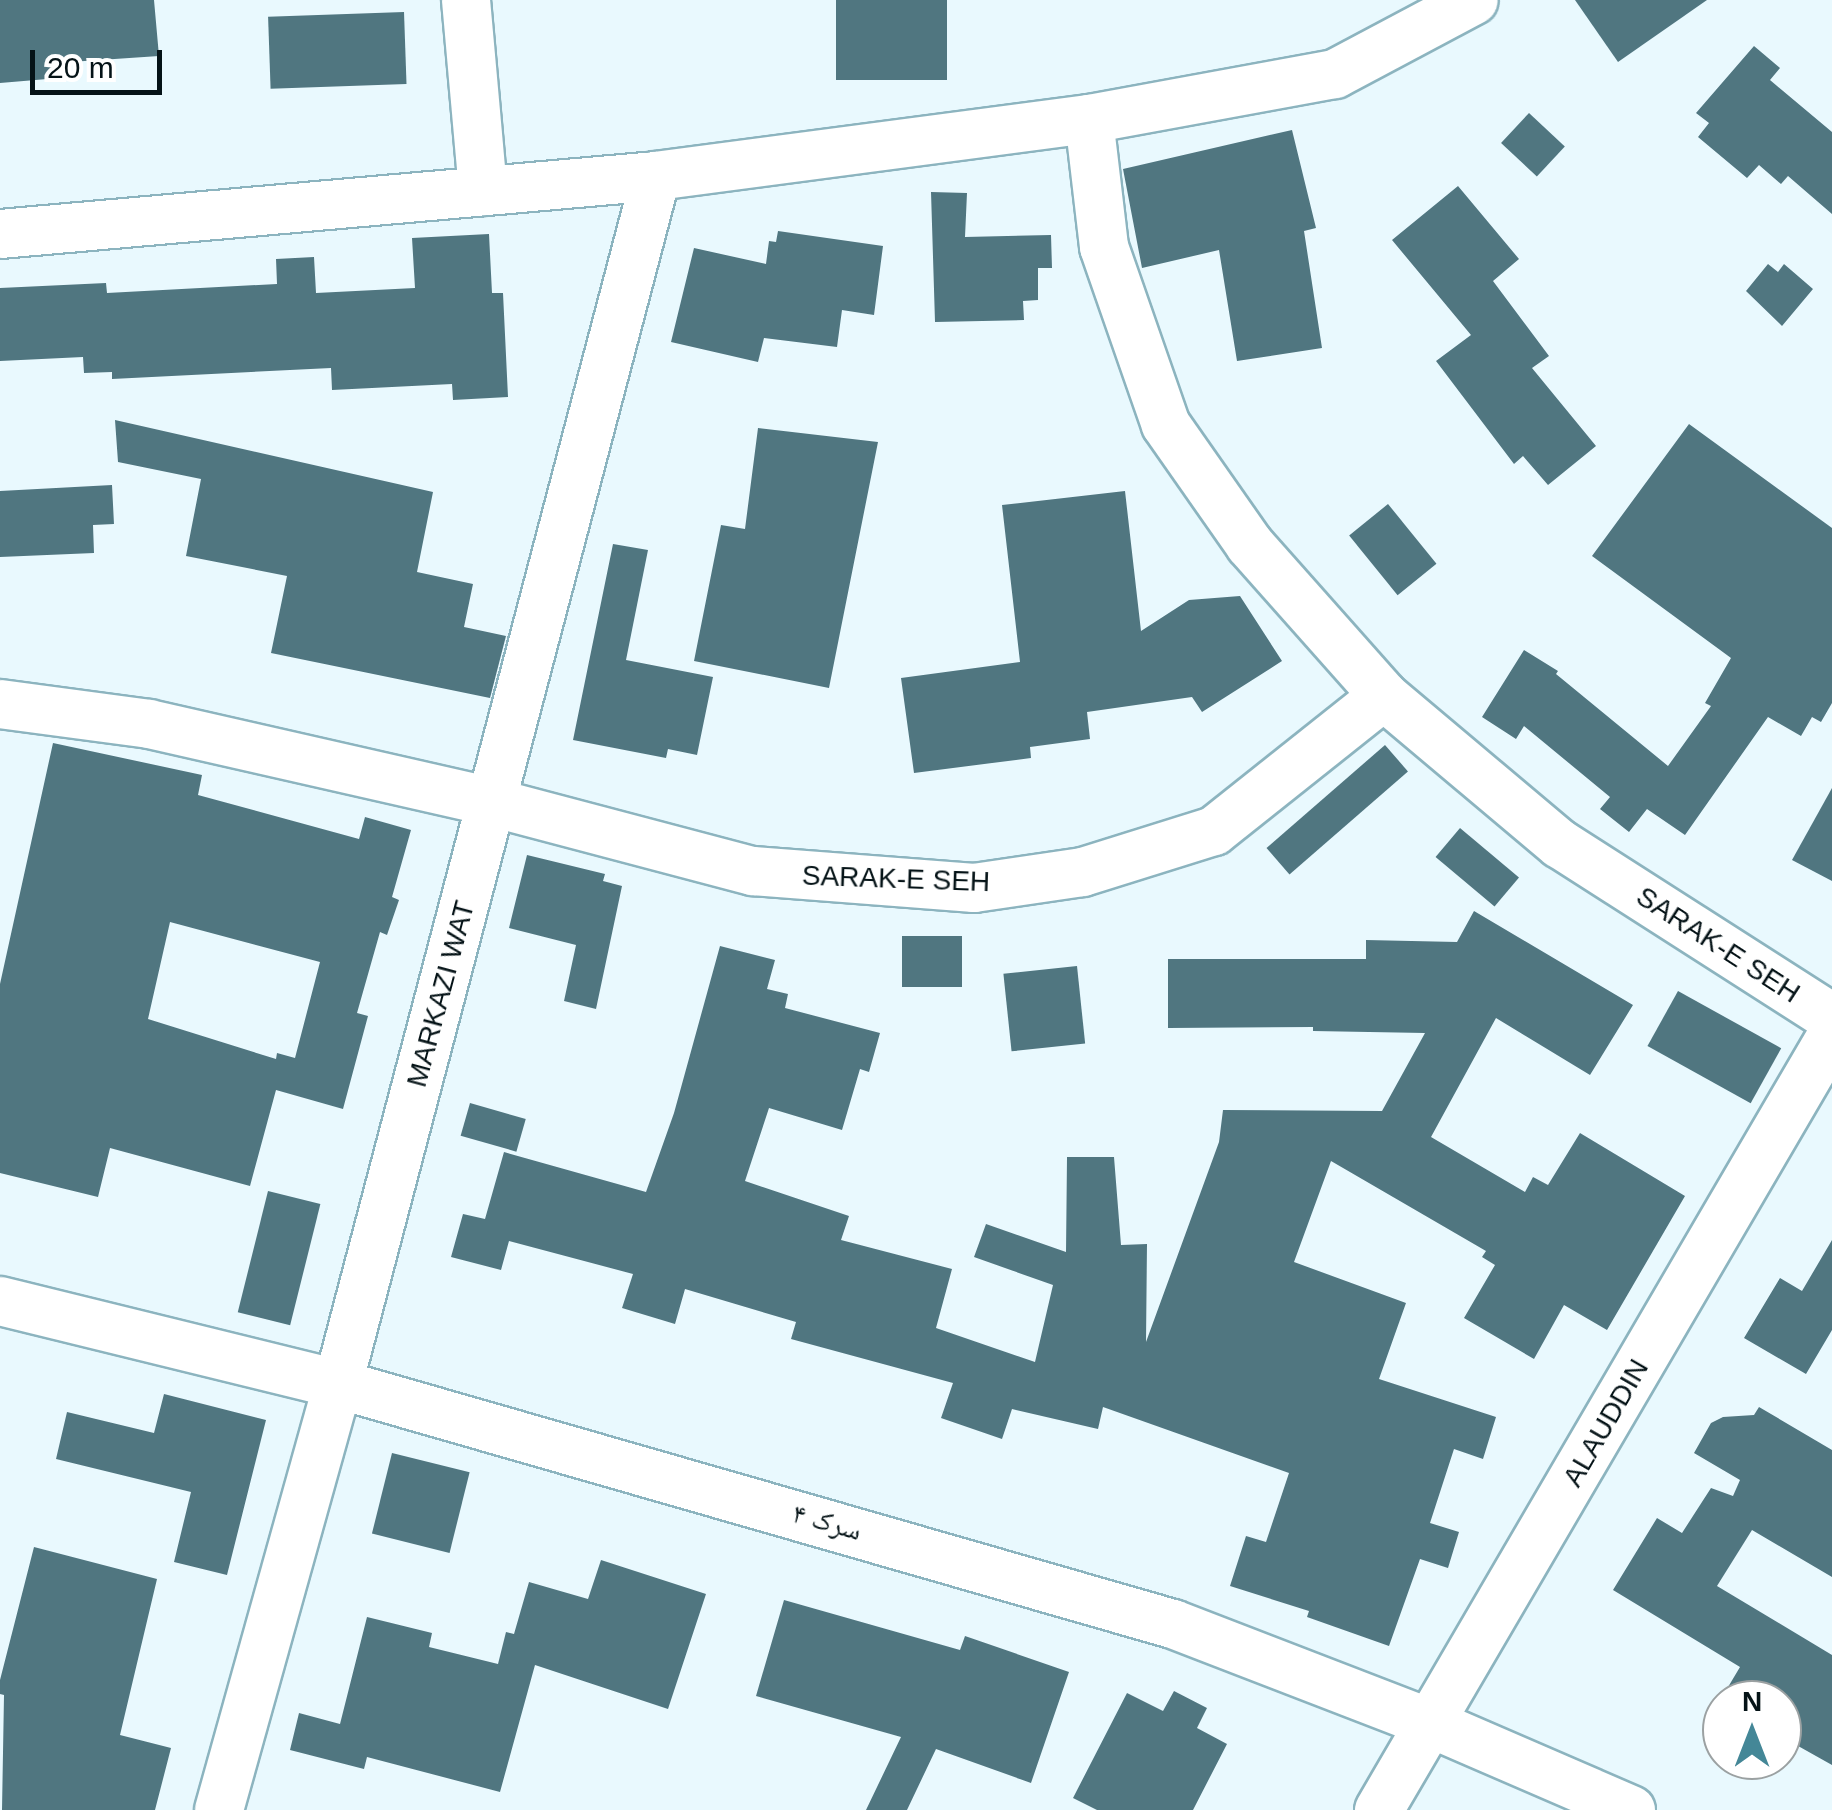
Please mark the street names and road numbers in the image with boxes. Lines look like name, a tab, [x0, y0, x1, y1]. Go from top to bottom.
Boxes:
street label: SARAK-E SEH	[801, 859, 991, 899]
street label: SARAK-E SEH	[1630, 880, 1806, 1010]
street label: MARKAZI WAT	[400, 897, 482, 1091]
street label: ALAUDDIN	[1556, 1353, 1656, 1493]
street label: سرک ۴	[789, 1496, 865, 1548]

